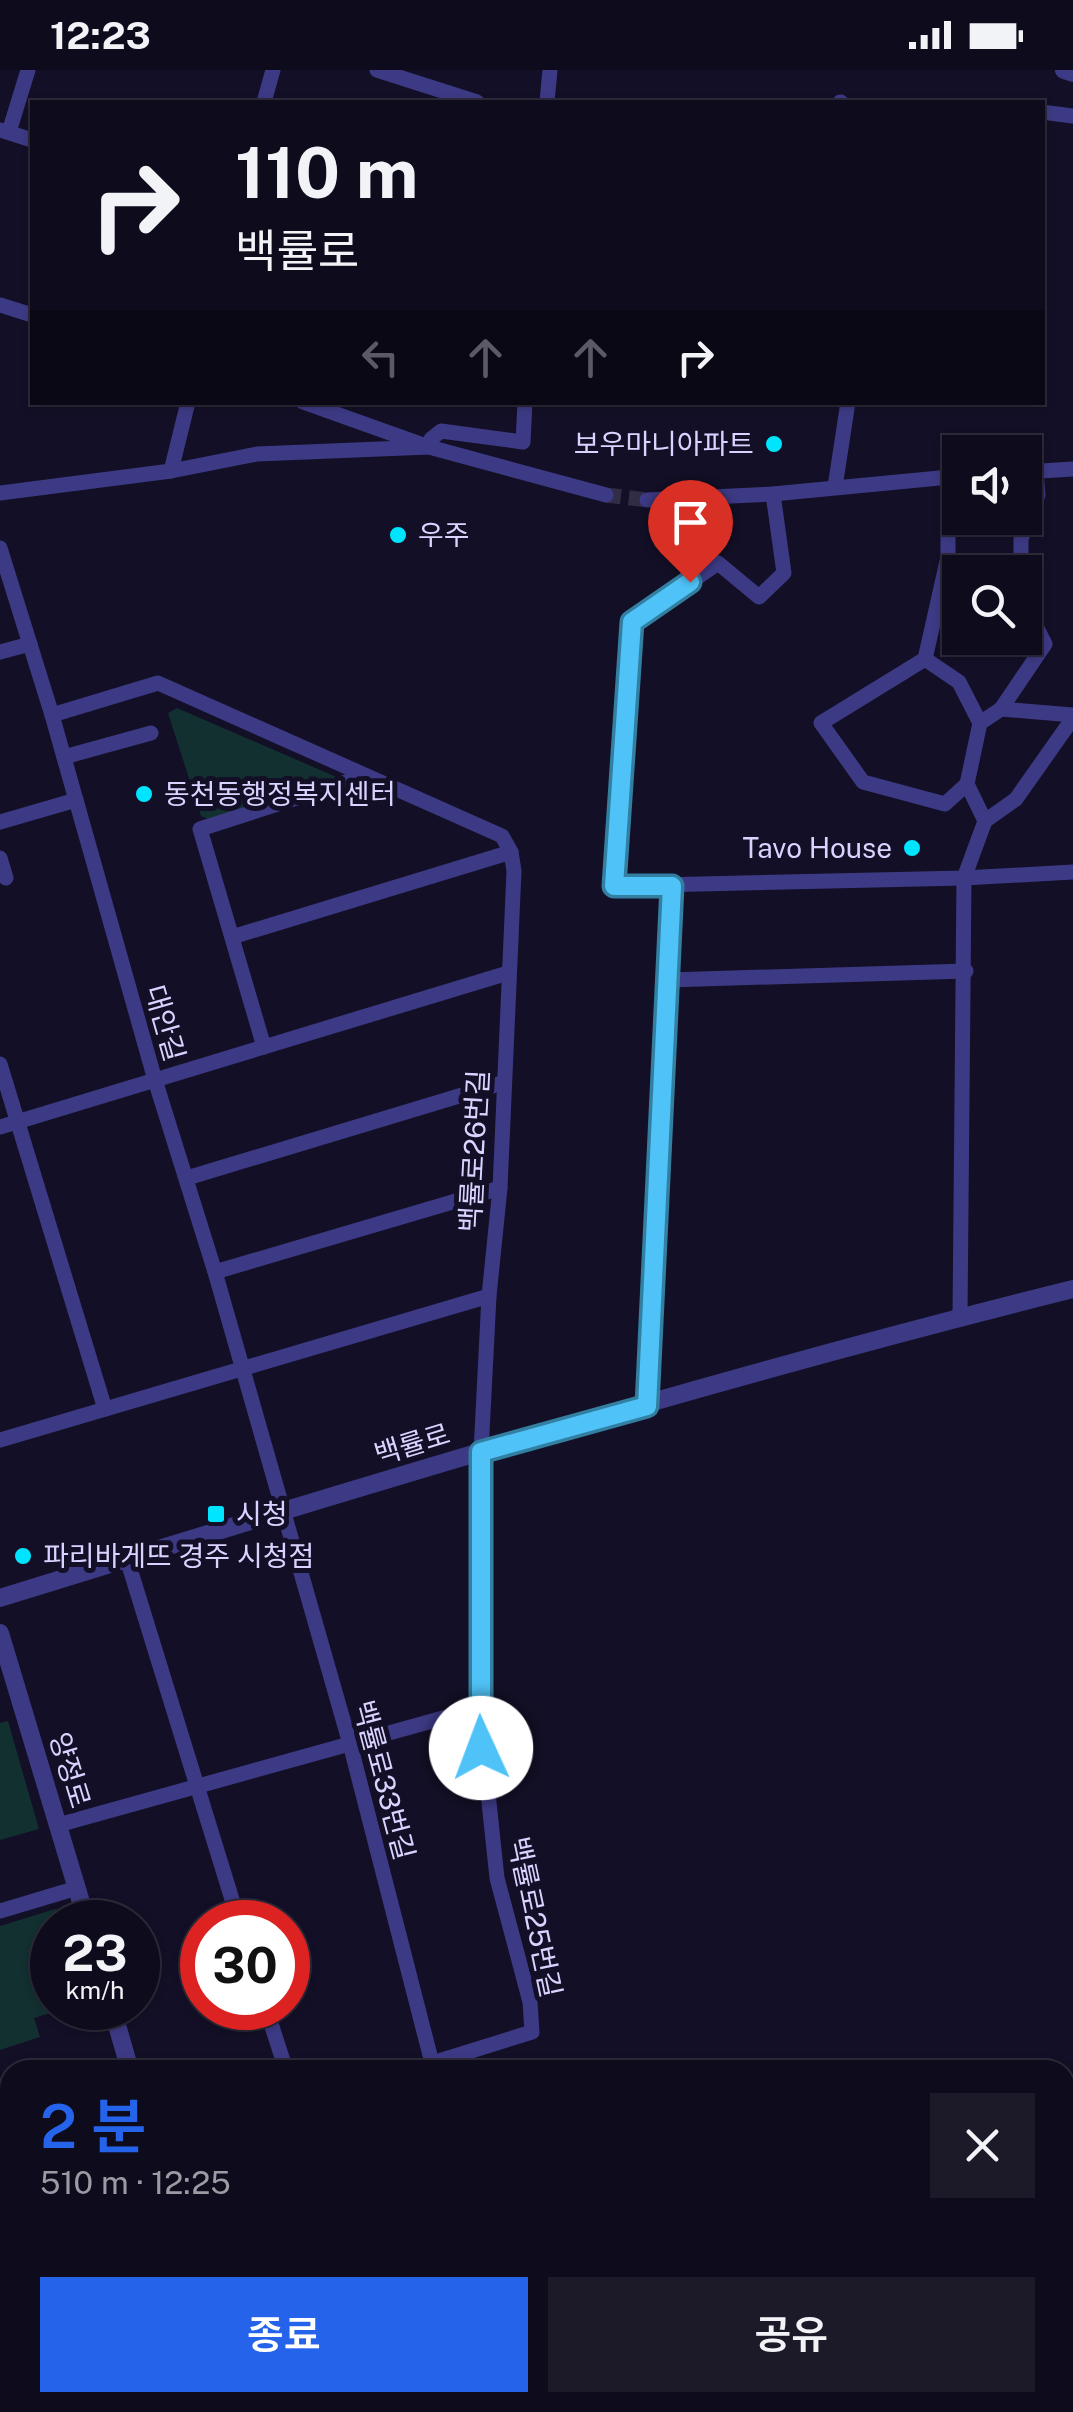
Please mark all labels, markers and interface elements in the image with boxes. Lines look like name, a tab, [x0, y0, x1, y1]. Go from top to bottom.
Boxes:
text: 12:23	[50, 13, 151, 58]
text: 110 m	[235, 131, 419, 214]
icon: right	[70, 140, 200, 270]
text: 백률로	[235, 224, 359, 277]
icon: left	[353, 330, 408, 385]
icon: ahead	[458, 330, 513, 385]
icon: ahead	[563, 330, 618, 385]
icon: right	[668, 330, 723, 385]
place label: 보우마니아파트	[574, 427, 754, 460]
marker: 보우마니아파트	[763, 433, 785, 455]
map controls	[942, 435, 1042, 655]
button: sound	[942, 435, 1042, 535]
pin	[648, 480, 733, 583]
icon: arrive	[663, 495, 718, 550]
place label: 우주	[418, 518, 470, 551]
marker: 우주	[387, 524, 409, 546]
button: search	[942, 555, 1042, 655]
place label: 동천동행정복지센터	[164, 777, 396, 810]
marker: 동천동행정복지센터	[133, 783, 155, 805]
place label: Tavo House	[742, 831, 892, 864]
marker: Tavo House	[901, 837, 923, 859]
street label: 대안길	[139, 981, 192, 1065]
street label: 백률로26번길	[453, 1069, 494, 1233]
street label: 백률로	[370, 1416, 454, 1471]
place label: 시청	[236, 1497, 288, 1530]
marker: 시청	[205, 1503, 227, 1525]
place label: 파리바게뜨 경주 시청점	[43, 1539, 314, 1572]
marker: 파리바게뜨 경주 시청점	[12, 1545, 34, 1567]
street label: 백률로33번길	[347, 1696, 422, 1863]
position arrow	[429, 1696, 533, 1800]
street label: 양정로	[43, 1728, 98, 1812]
street label: 백률로25번길	[502, 1834, 569, 2000]
speed limit sign: 30	[180, 1900, 310, 2030]
text: 23	[62, 1923, 128, 1982]
text: km/h	[66, 1975, 124, 2005]
text: 2 분	[40, 2091, 146, 2162]
button: close	[930, 2093, 1035, 2198]
text: 510 m · 12:25	[40, 2164, 231, 2201]
button: 종료	[40, 2277, 528, 2392]
button: 공유	[548, 2277, 1035, 2392]

